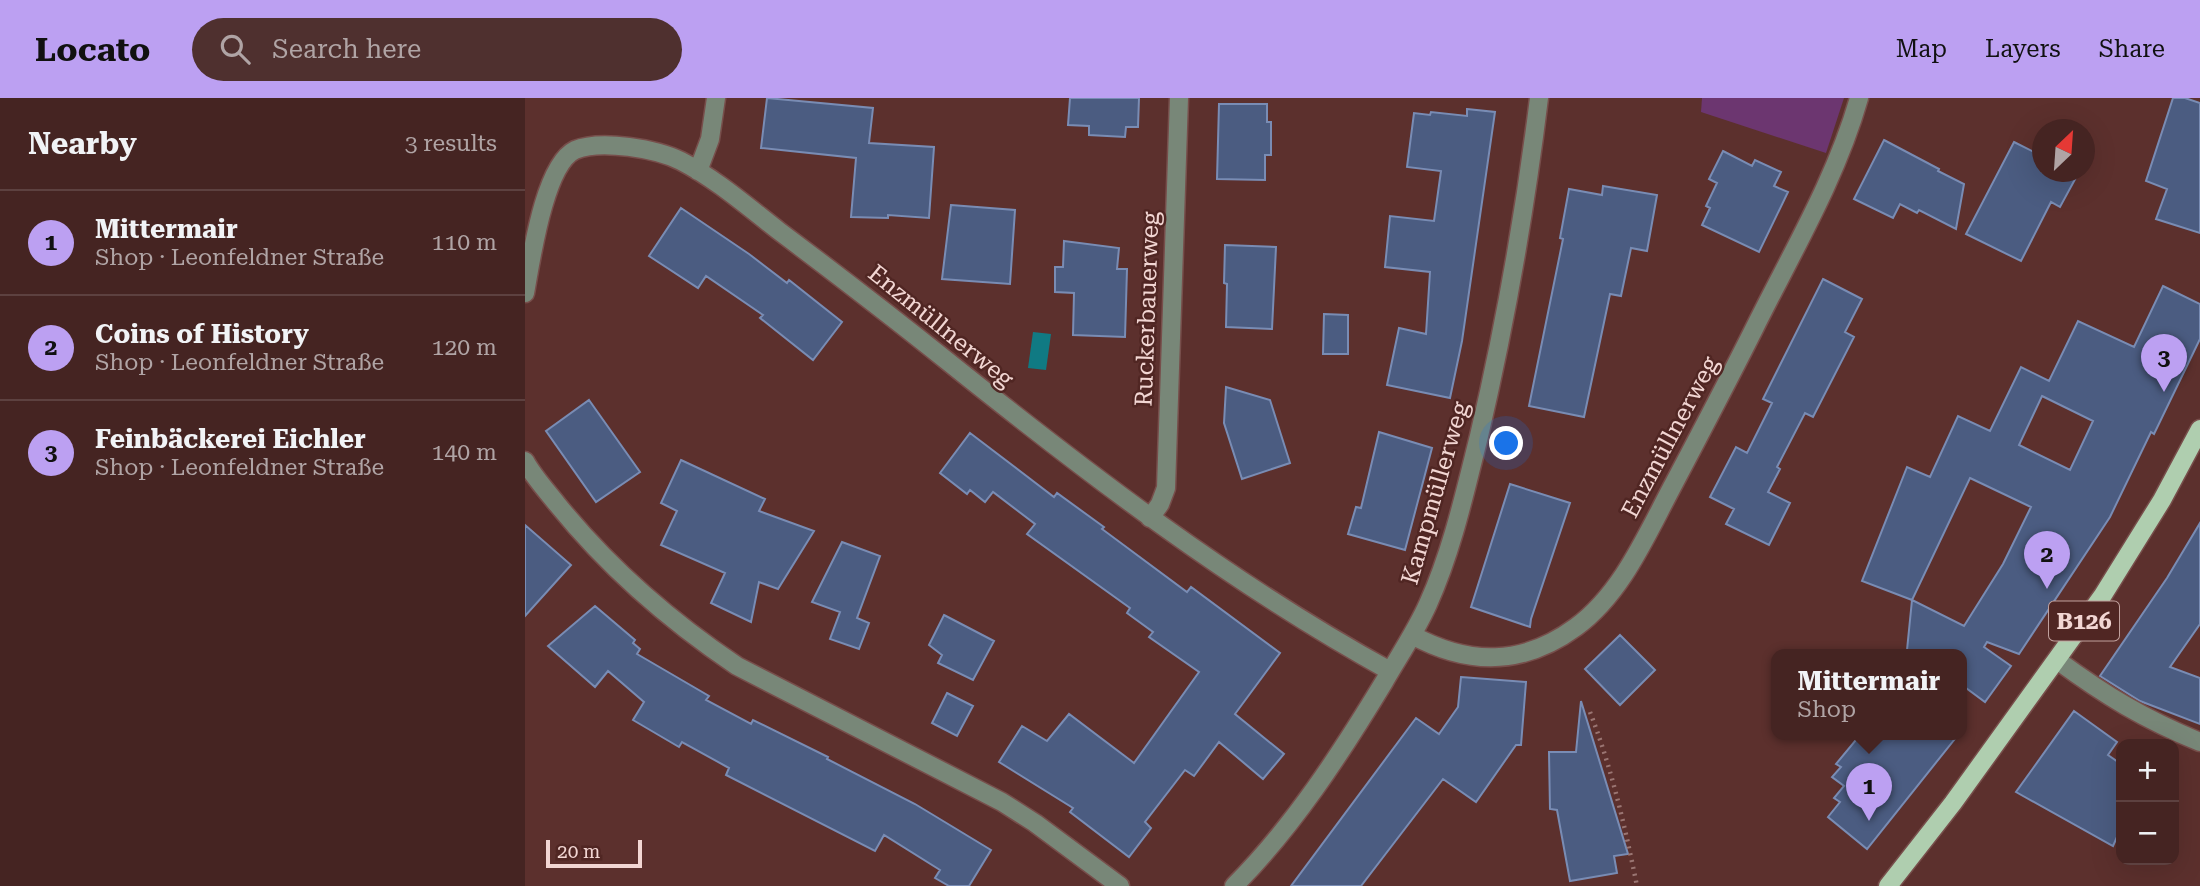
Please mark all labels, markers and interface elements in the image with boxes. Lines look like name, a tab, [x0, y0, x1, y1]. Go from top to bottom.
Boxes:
search box	[192, 18, 682, 81]
text: Locato	[35, 30, 150, 69]
icon: search	[216, 30, 254, 68]
text: Search here	[272, 34, 421, 64]
text: Map	[1896, 35, 1947, 63]
text: Layers	[1985, 35, 2061, 63]
text: Share	[2099, 35, 2165, 63]
north arrow	[2032, 119, 2095, 182]
text: Nearby	[28, 126, 137, 161]
text: 3 results	[405, 130, 497, 157]
street label: Ruckerbauerweg	[1130, 211, 1164, 407]
text: Mittermair	[95, 214, 238, 244]
text: 1	[45, 229, 57, 256]
text: 110 m	[432, 229, 497, 256]
text: Shop · Leonfeldner Straße	[95, 244, 384, 271]
street label: Enzmüllnerweg	[863, 259, 1020, 393]
text: Coins of History	[95, 319, 309, 349]
text: 2	[45, 334, 57, 361]
text: 120 m	[432, 334, 497, 361]
pin: 3	[2141, 334, 2187, 392]
text: Shop · Leonfeldner Straße	[95, 349, 384, 376]
street label: Enzmüllnerweg	[1616, 351, 1724, 522]
street label: Kampmüllerweg	[1396, 398, 1475, 588]
text: Feinbäckerei Eichler	[95, 424, 366, 454]
your location	[1489, 426, 1523, 460]
text: 3	[45, 439, 57, 466]
text: 140 m	[432, 439, 497, 466]
text: Shop · Leonfeldner Straße	[95, 454, 384, 481]
pin: 2	[2024, 531, 2070, 589]
road number: B126	[2049, 601, 2119, 640]
popup	[1771, 649, 1967, 740]
text: Mittermair	[1798, 666, 1940, 696]
text: Shop	[1798, 696, 1856, 723]
map controls	[2116, 739, 2179, 865]
button: +	[2116, 739, 2179, 802]
pin: 1	[1846, 763, 1892, 821]
button: −	[2116, 802, 2179, 865]
scale bar	[546, 837, 642, 869]
text: 20 m	[557, 840, 600, 863]

